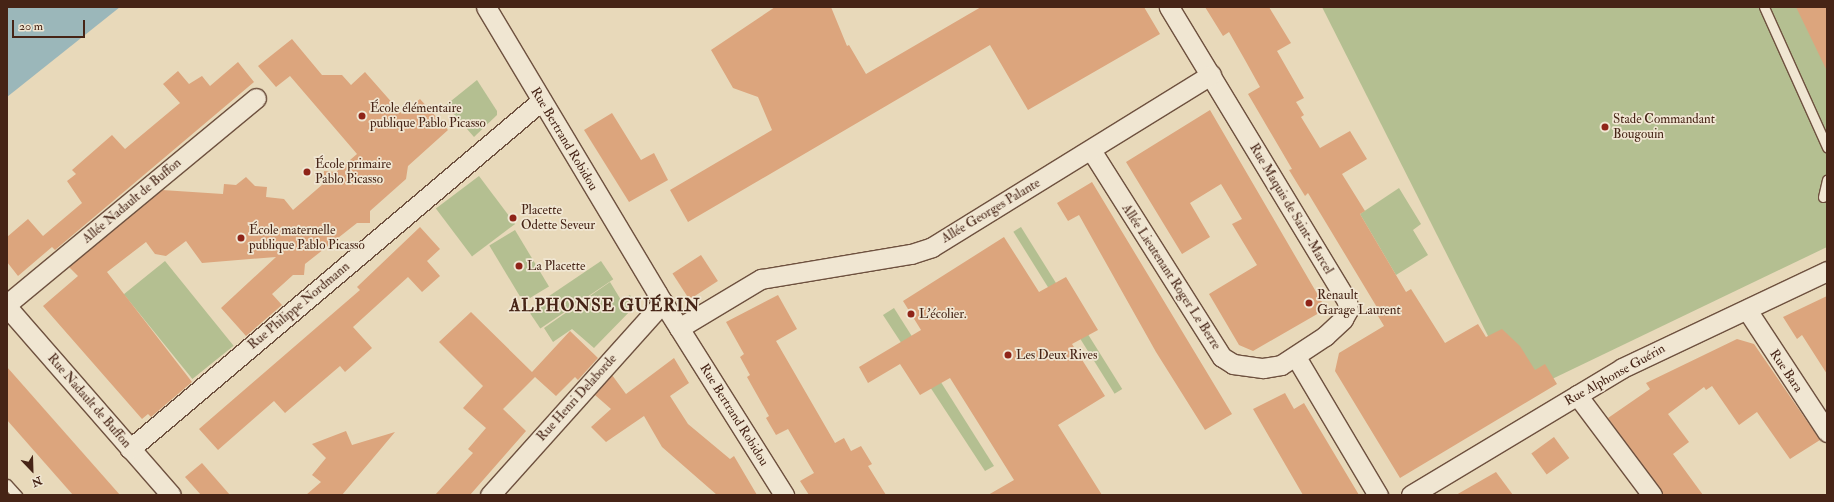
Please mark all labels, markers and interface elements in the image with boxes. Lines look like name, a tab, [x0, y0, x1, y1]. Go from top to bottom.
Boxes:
scale bar	[14, 12, 87, 38]
text: 20 m	[19, 19, 43, 34]
street label: Rue Bertrand Robidou	[527, 85, 601, 193]
place label: École élémentaire publique Pablo Picasso	[370, 101, 486, 132]
marker: École élémentaire publique Pablo Picasso	[357, 111, 367, 121]
place label: Stade Commandant Bougouin	[1613, 112, 1715, 143]
marker: Stade Commandant Bougouin	[1600, 122, 1610, 132]
street label: Rue Maquis de Saint-Marcel	[1246, 141, 1336, 277]
street label: Allée Nadault de Buffon	[79, 155, 185, 247]
place label: École primaire Pablo Picasso	[315, 157, 391, 188]
marker: École primaire Pablo Picasso	[302, 167, 312, 177]
street label: Allée Georges Palante	[939, 175, 1043, 247]
street label: Allée Lieutenant Roger Le Berre	[1118, 201, 1224, 353]
place label: Placette Odette Seveur	[521, 203, 595, 234]
marker: Placette Odette Seveur	[508, 213, 518, 223]
place label: École maternelle publique Pablo Picasso	[249, 223, 365, 254]
marker: École maternelle publique Pablo Picasso	[236, 233, 246, 243]
place label: La Placette	[527, 258, 585, 274]
street label: Rue Philippe Nordmann	[245, 259, 353, 353]
marker: La Placette	[514, 261, 524, 271]
place label: Renault Garage Laurent	[1317, 288, 1401, 319]
district label: ALPHONSE GUÉRIN	[510, 296, 700, 316]
marker: Renault Garage Laurent	[1304, 298, 1314, 308]
place label: L'écolier.	[919, 306, 966, 322]
marker: L'écolier.	[906, 309, 916, 319]
street label: Rue Alphonse Guérin	[1562, 341, 1668, 409]
place label: Les Deux Rives	[1016, 347, 1097, 363]
street label: Rue Bara	[1766, 347, 1806, 395]
marker: Les Deux Rives	[1003, 350, 1013, 360]
street label: Rue Nadault de Buffon	[44, 351, 134, 451]
street label: Rue Henri Delaborde	[534, 351, 620, 445]
street label: Rue Bertrand Robidou	[696, 361, 772, 469]
north arrow	[12, 450, 52, 490]
text: N	[30, 474, 44, 489]

